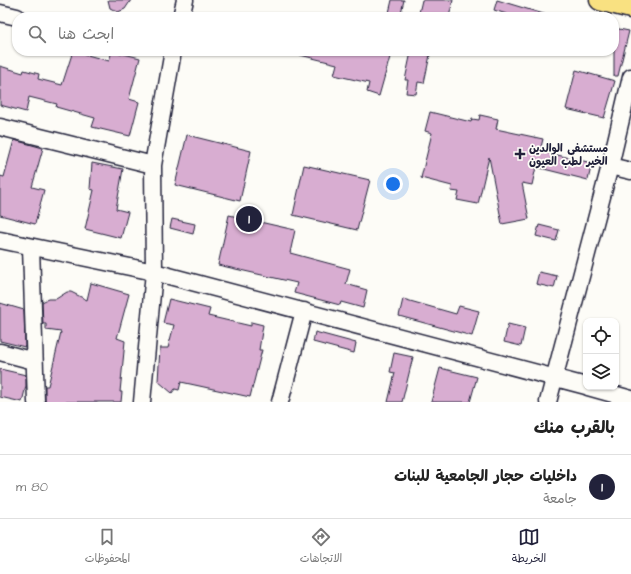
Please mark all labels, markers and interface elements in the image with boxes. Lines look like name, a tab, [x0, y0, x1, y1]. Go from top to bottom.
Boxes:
search box	[12, 12, 619, 56]
icon: search	[26, 23, 48, 45]
text: ابحث هنا	[58, 24, 114, 45]
place label: مستشفى الوالدين الخير لطب العيون	[529, 141, 608, 169]
marker: مستشفى الوالدين الخير لطب العيون	[514, 148, 526, 160]
your location	[383, 174, 403, 194]
pin: 1	[236, 204, 262, 234]
map controls	[583, 318, 619, 390]
button: locate	[583, 318, 619, 354]
button: layers	[583, 354, 619, 390]
text: بالقرب منك	[534, 416, 615, 440]
text: داخليات حجار الجامعية للبنات	[394, 466, 577, 487]
text: 80 m	[16, 478, 48, 496]
text: 1	[601, 478, 603, 496]
text: جامعة	[543, 490, 577, 508]
tab: المحفوظات	[85, 526, 130, 568]
tab: الاتجاهات	[300, 526, 342, 568]
tab: الخريطة	[512, 526, 546, 568]

